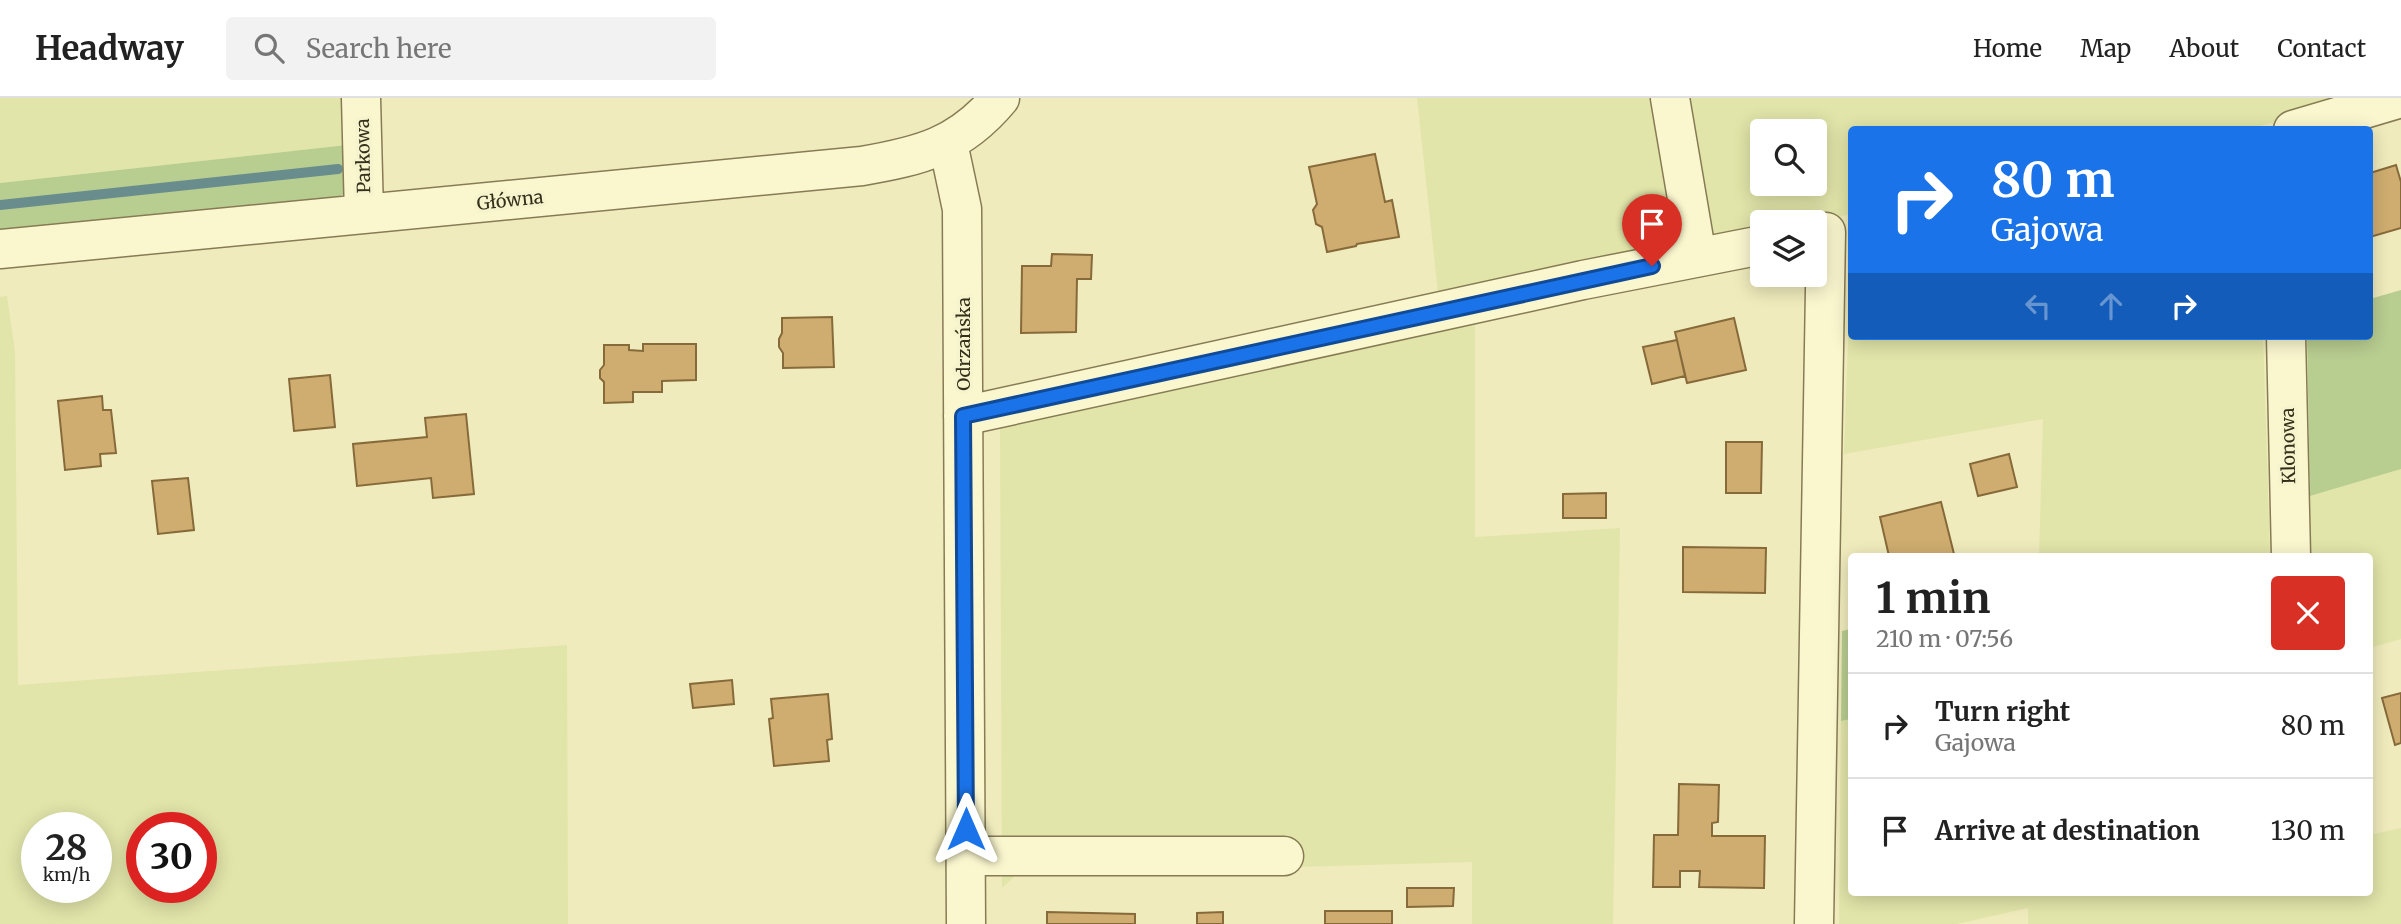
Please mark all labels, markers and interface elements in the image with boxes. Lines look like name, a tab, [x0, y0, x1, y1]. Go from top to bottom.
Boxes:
search box	[226, 17, 716, 80]
text: Headway	[35, 28, 184, 69]
icon: search	[250, 29, 288, 67]
text: Search here	[306, 32, 452, 65]
text: Home	[1973, 33, 2042, 64]
text: Map	[2080, 33, 2131, 64]
text: About	[2169, 33, 2239, 64]
text: Contact	[2277, 33, 2366, 64]
street label: Parkowa	[351, 118, 375, 194]
map controls	[1750, 119, 1827, 287]
button: search	[1750, 119, 1827, 196]
text: 80 m	[1991, 149, 2114, 210]
icon: right	[1876, 154, 1967, 245]
street label: Główna	[476, 185, 545, 215]
pin	[1622, 194, 1682, 266]
icon: arrive	[1633, 205, 1671, 243]
button: layers	[1750, 210, 1827, 287]
text: Gajowa	[1991, 210, 2103, 250]
icon: left	[2019, 287, 2057, 325]
icon: ahead	[2092, 287, 2130, 325]
icon: right	[2165, 287, 2203, 325]
street label: Odrzańska	[952, 297, 975, 391]
street label: Klonowa	[2276, 407, 2300, 484]
text: 1 min	[1876, 572, 1990, 624]
button: close	[2271, 576, 2345, 650]
text: 210 m · 07:56	[1876, 624, 2013, 653]
text: Turn right	[1935, 695, 2070, 728]
icon: right	[1876, 707, 1914, 745]
text: 80 m	[2281, 709, 2345, 742]
text: Gajowa	[1935, 728, 2016, 757]
position arrow	[929, 792, 1003, 866]
speed limit sign: 30	[126, 812, 217, 903]
icon: arrive	[1876, 812, 1914, 850]
text: Arrive at destination	[1935, 814, 2200, 847]
text: 130 m	[2271, 814, 2345, 847]
text: 28	[45, 826, 88, 870]
text: km/h	[43, 863, 90, 886]

